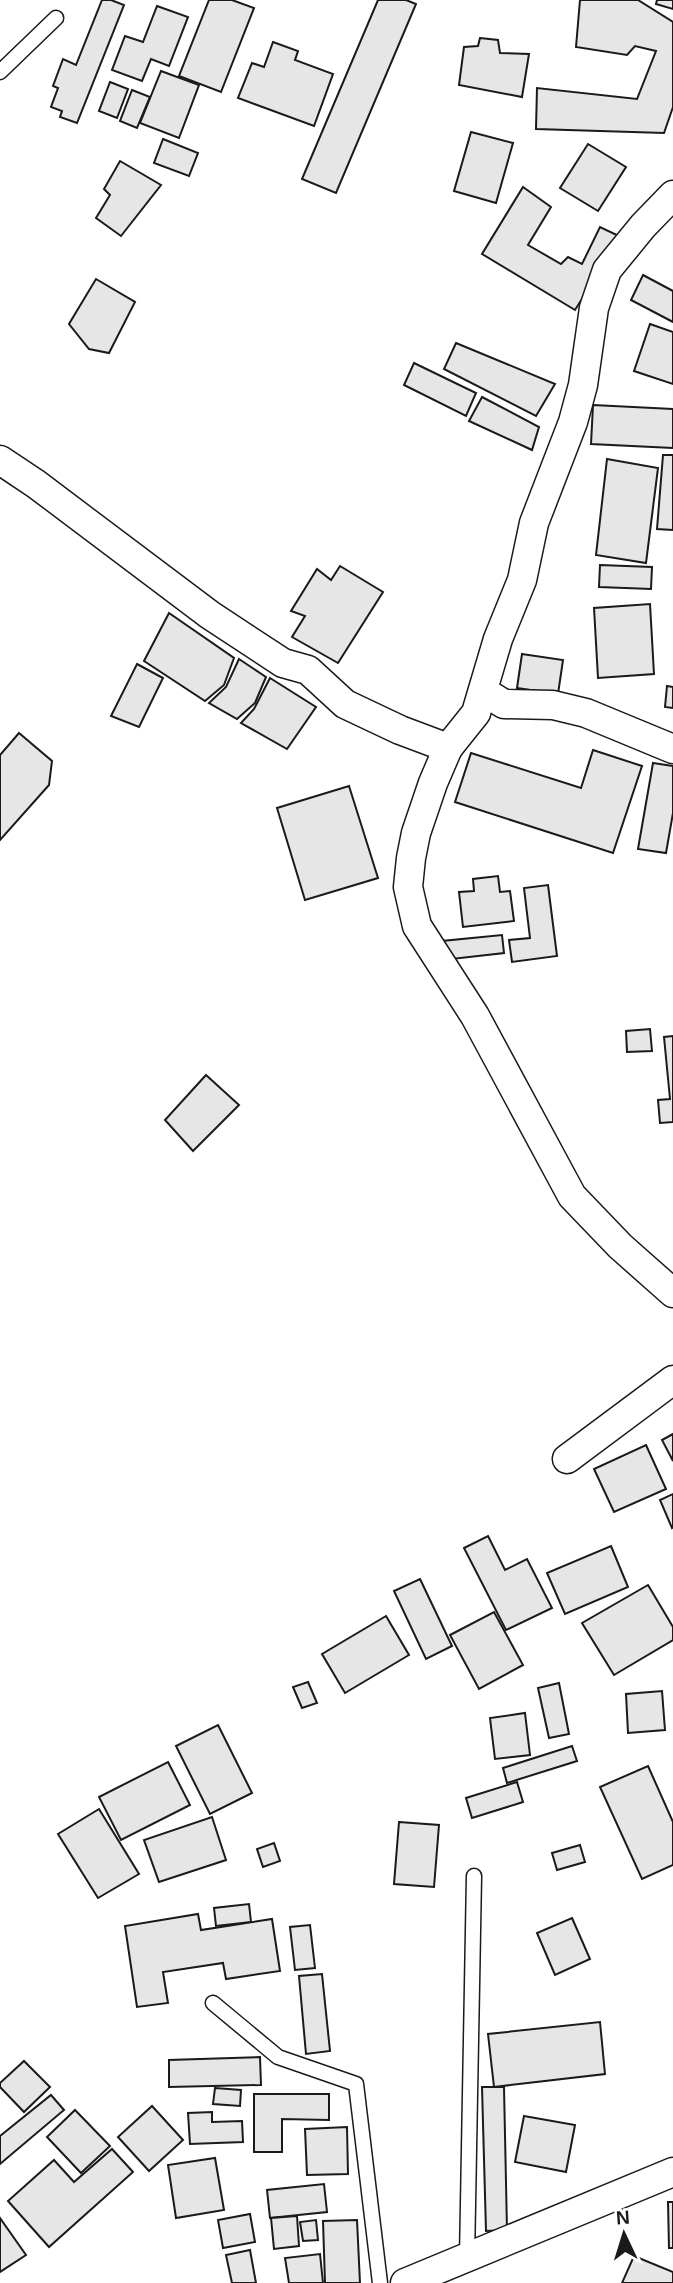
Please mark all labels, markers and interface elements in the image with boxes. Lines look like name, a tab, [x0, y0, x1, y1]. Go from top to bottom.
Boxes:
north arrow	[589, 2199, 659, 2269]
text: N	[615, 2207, 630, 2228]

